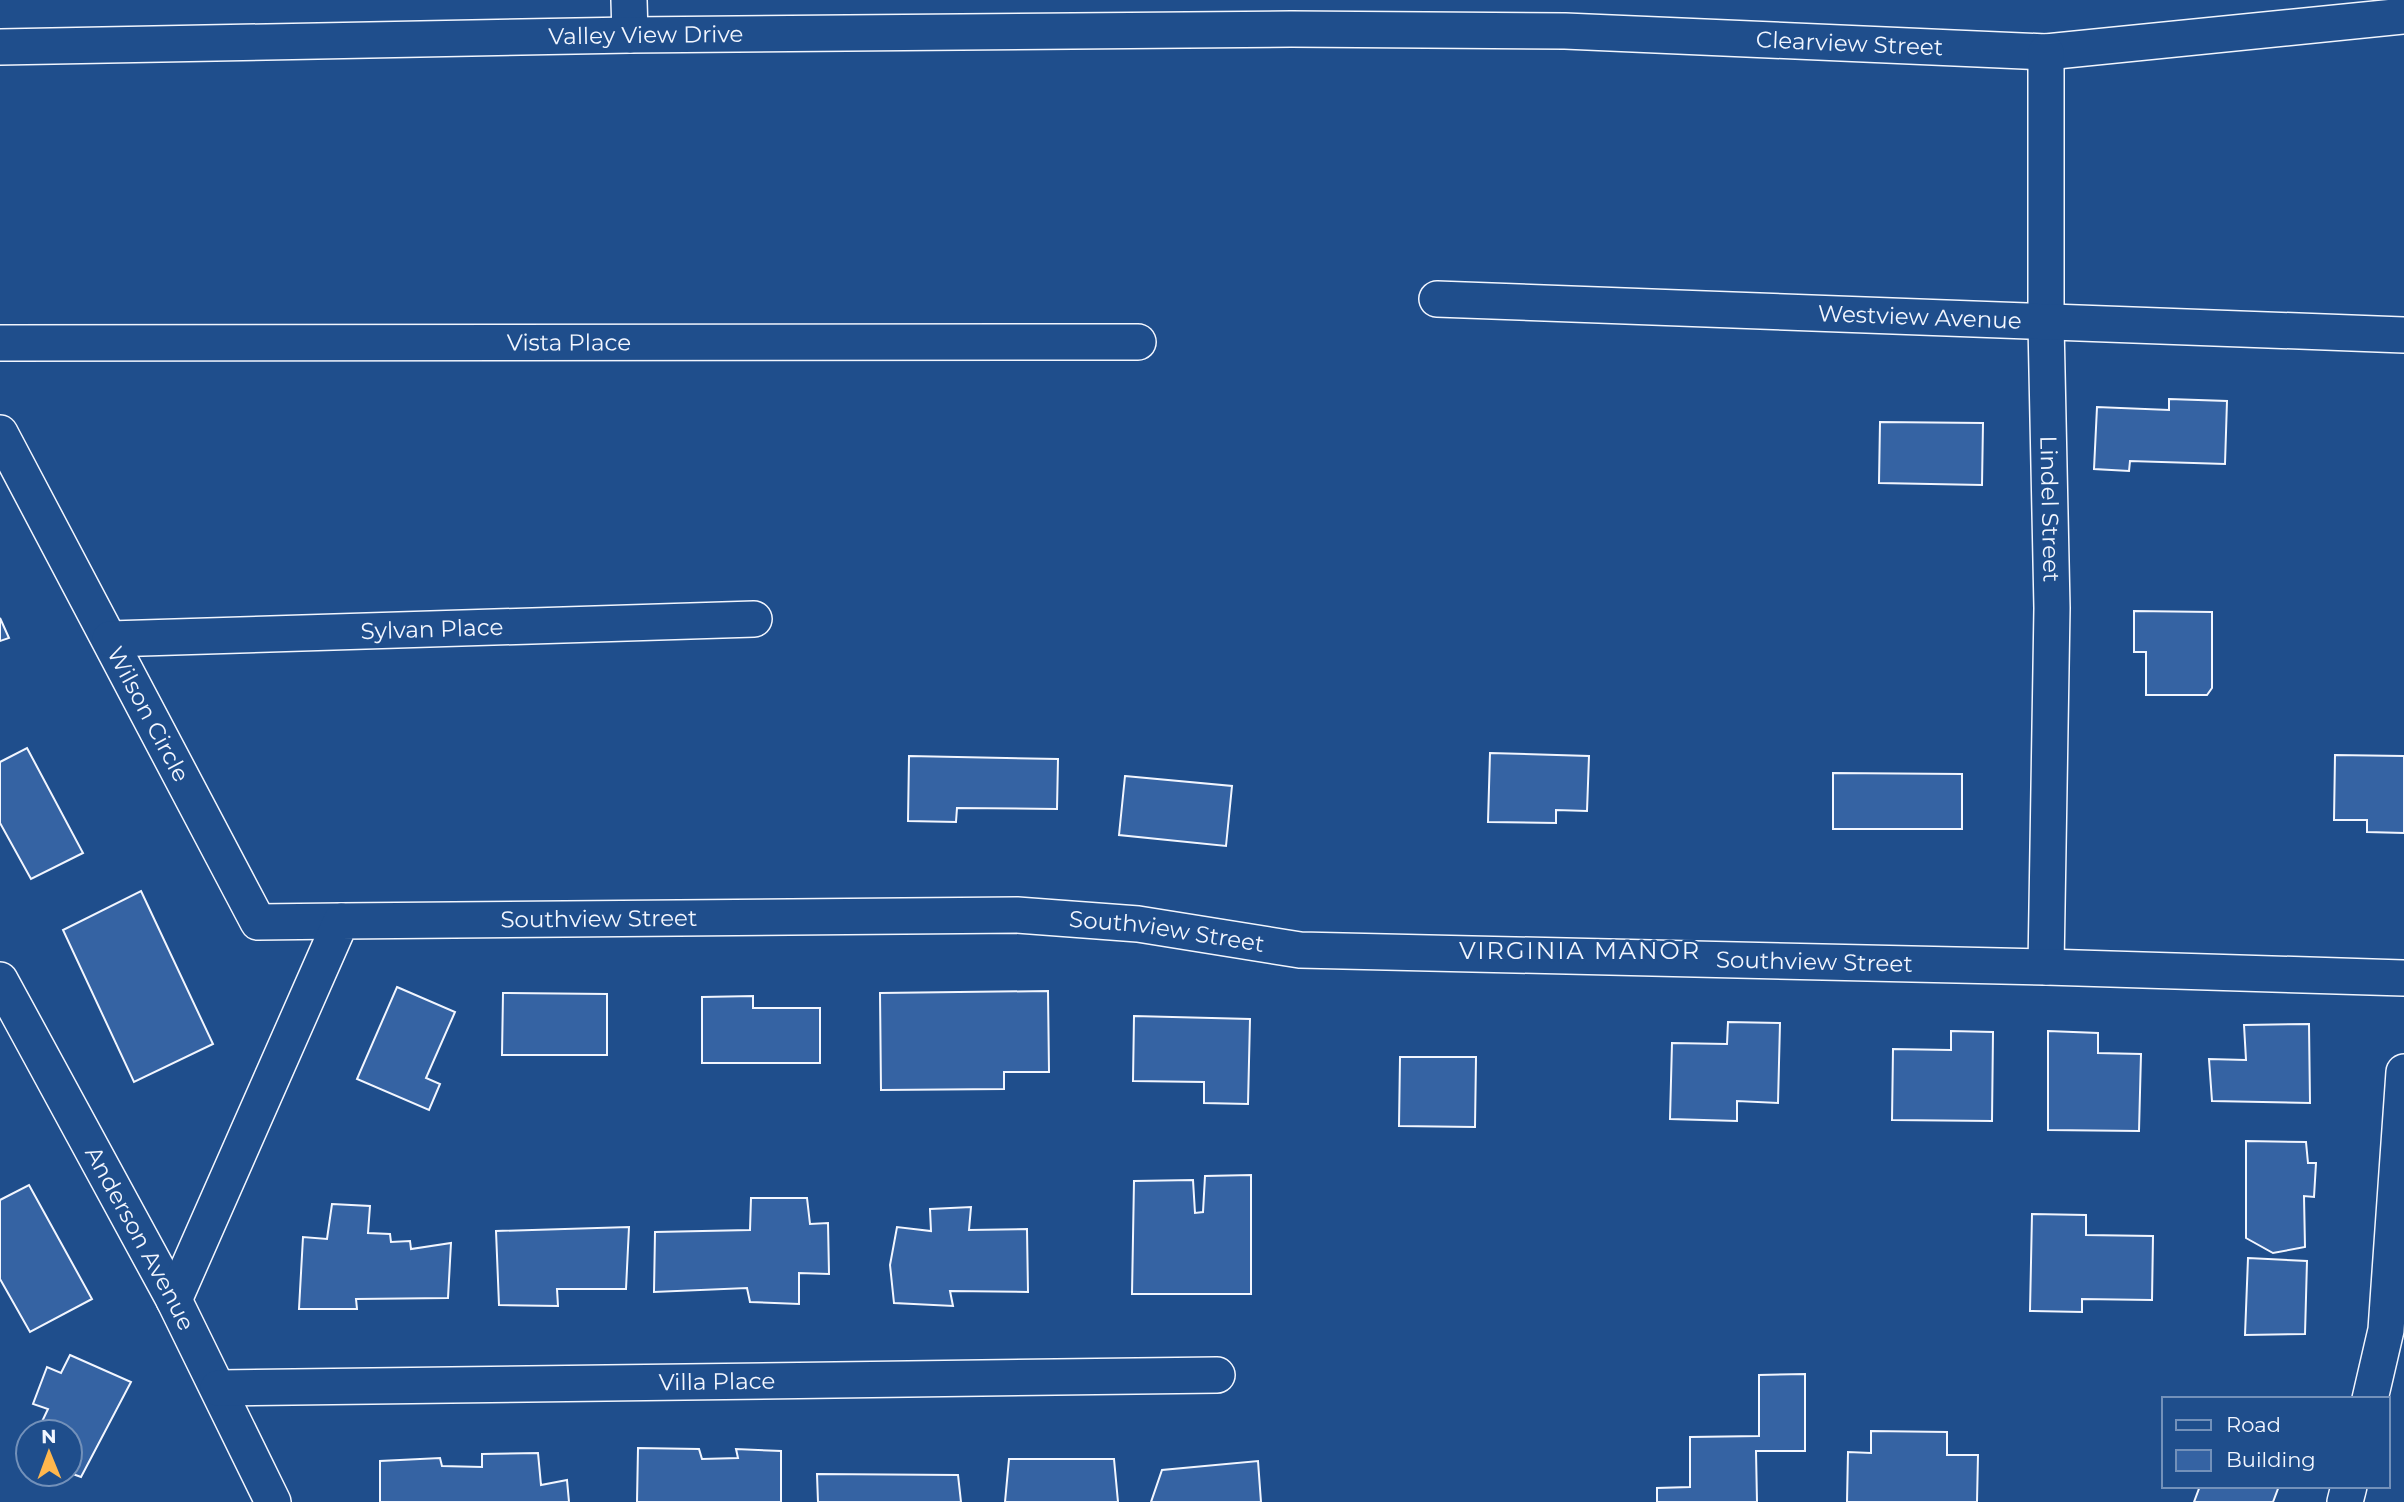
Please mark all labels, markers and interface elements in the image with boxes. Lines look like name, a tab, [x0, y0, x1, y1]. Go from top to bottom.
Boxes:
street label: Valley View Drive	[548, 20, 744, 51]
street label: Clearview Street	[1755, 25, 1944, 61]
street label: Westview Avenue	[1817, 299, 2022, 335]
street label: Vista Place	[507, 328, 631, 357]
street label: Lindel Street	[2034, 435, 2065, 583]
street label: Sylvan Place	[360, 613, 504, 645]
street label: Wilson Circle	[101, 642, 196, 787]
street label: Southview Street	[500, 904, 697, 934]
street label: Southview Street	[1068, 905, 1267, 958]
district label: VIRGINIA MANOR	[1459, 936, 1701, 965]
street label: Southview Street	[1716, 945, 1913, 978]
street label: Anderson Avenue	[79, 1142, 201, 1335]
street label: Villa Place	[658, 1367, 776, 1396]
legend	[2162, 1397, 2390, 1488]
text: Road	[2226, 1412, 2281, 1437]
north arrow	[14, 1418, 84, 1488]
text: N	[41, 1425, 57, 1448]
text: Building	[2226, 1447, 2316, 1472]

